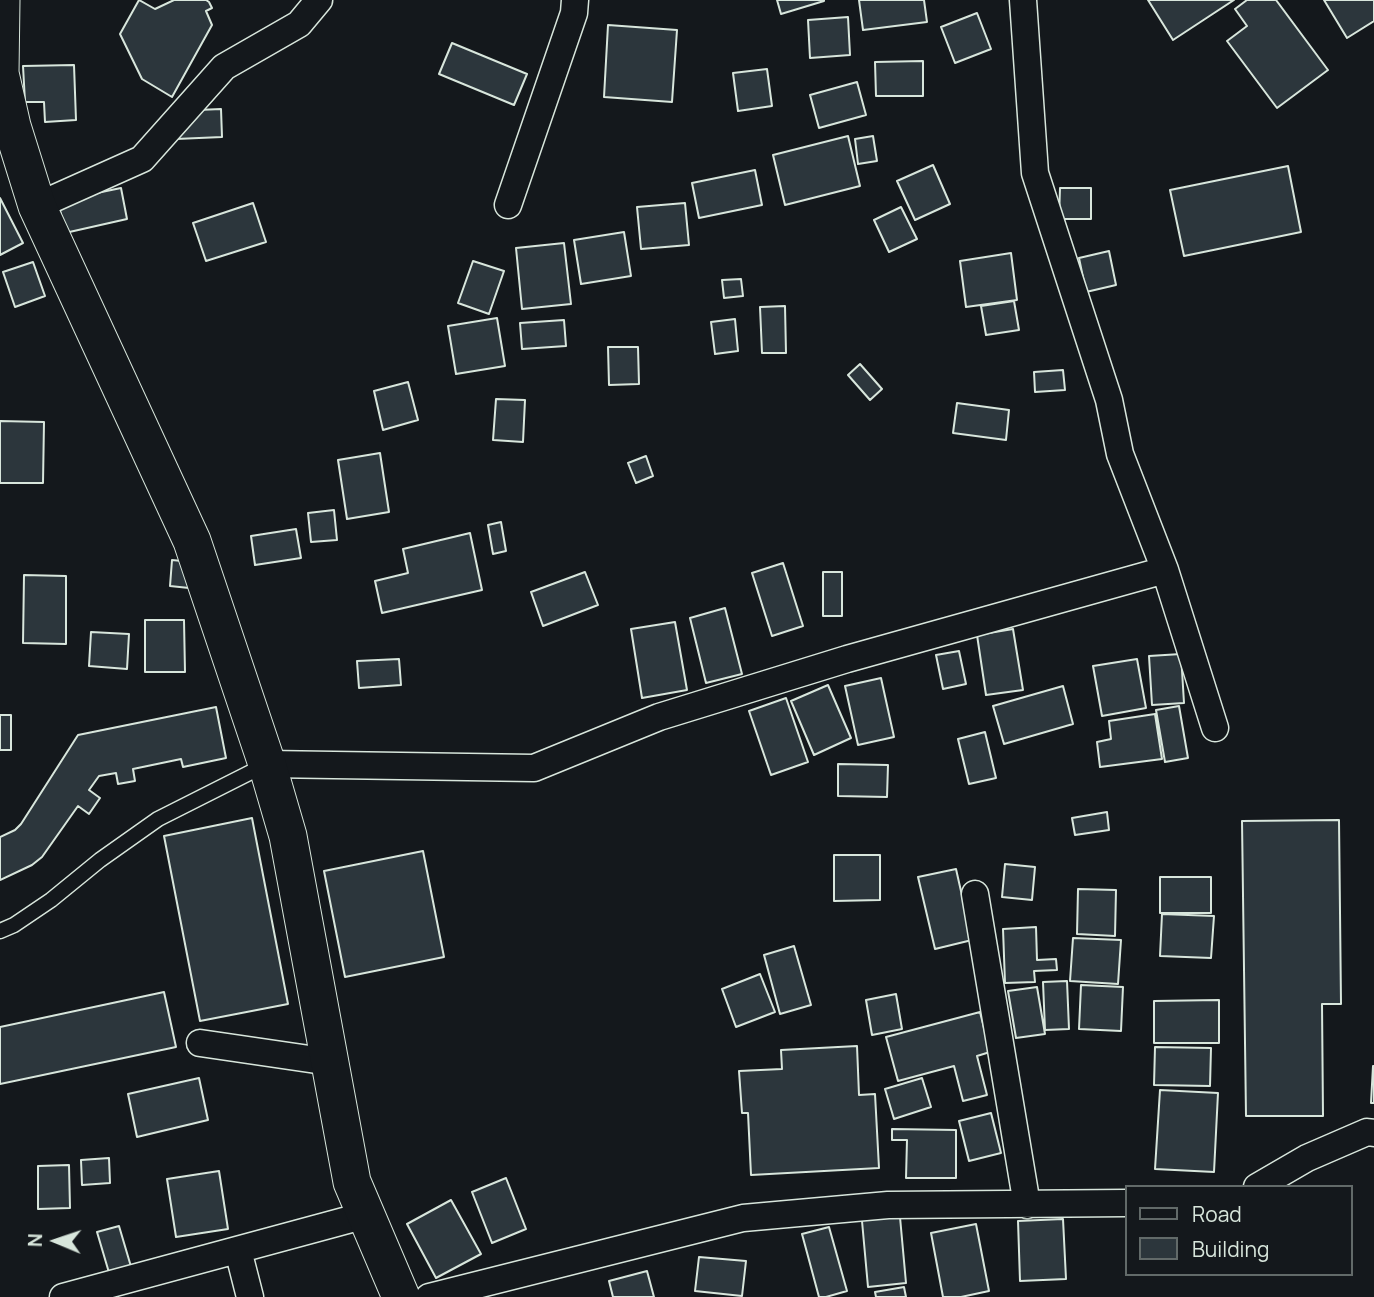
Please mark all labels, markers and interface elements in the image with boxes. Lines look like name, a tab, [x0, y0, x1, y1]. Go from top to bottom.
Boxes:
legend	[1126, 1185, 1353, 1276]
text: Road	[1192, 1200, 1242, 1228]
north arrow	[21, 1206, 91, 1276]
text: N	[22, 1233, 48, 1248]
text: Building	[1192, 1235, 1269, 1263]

